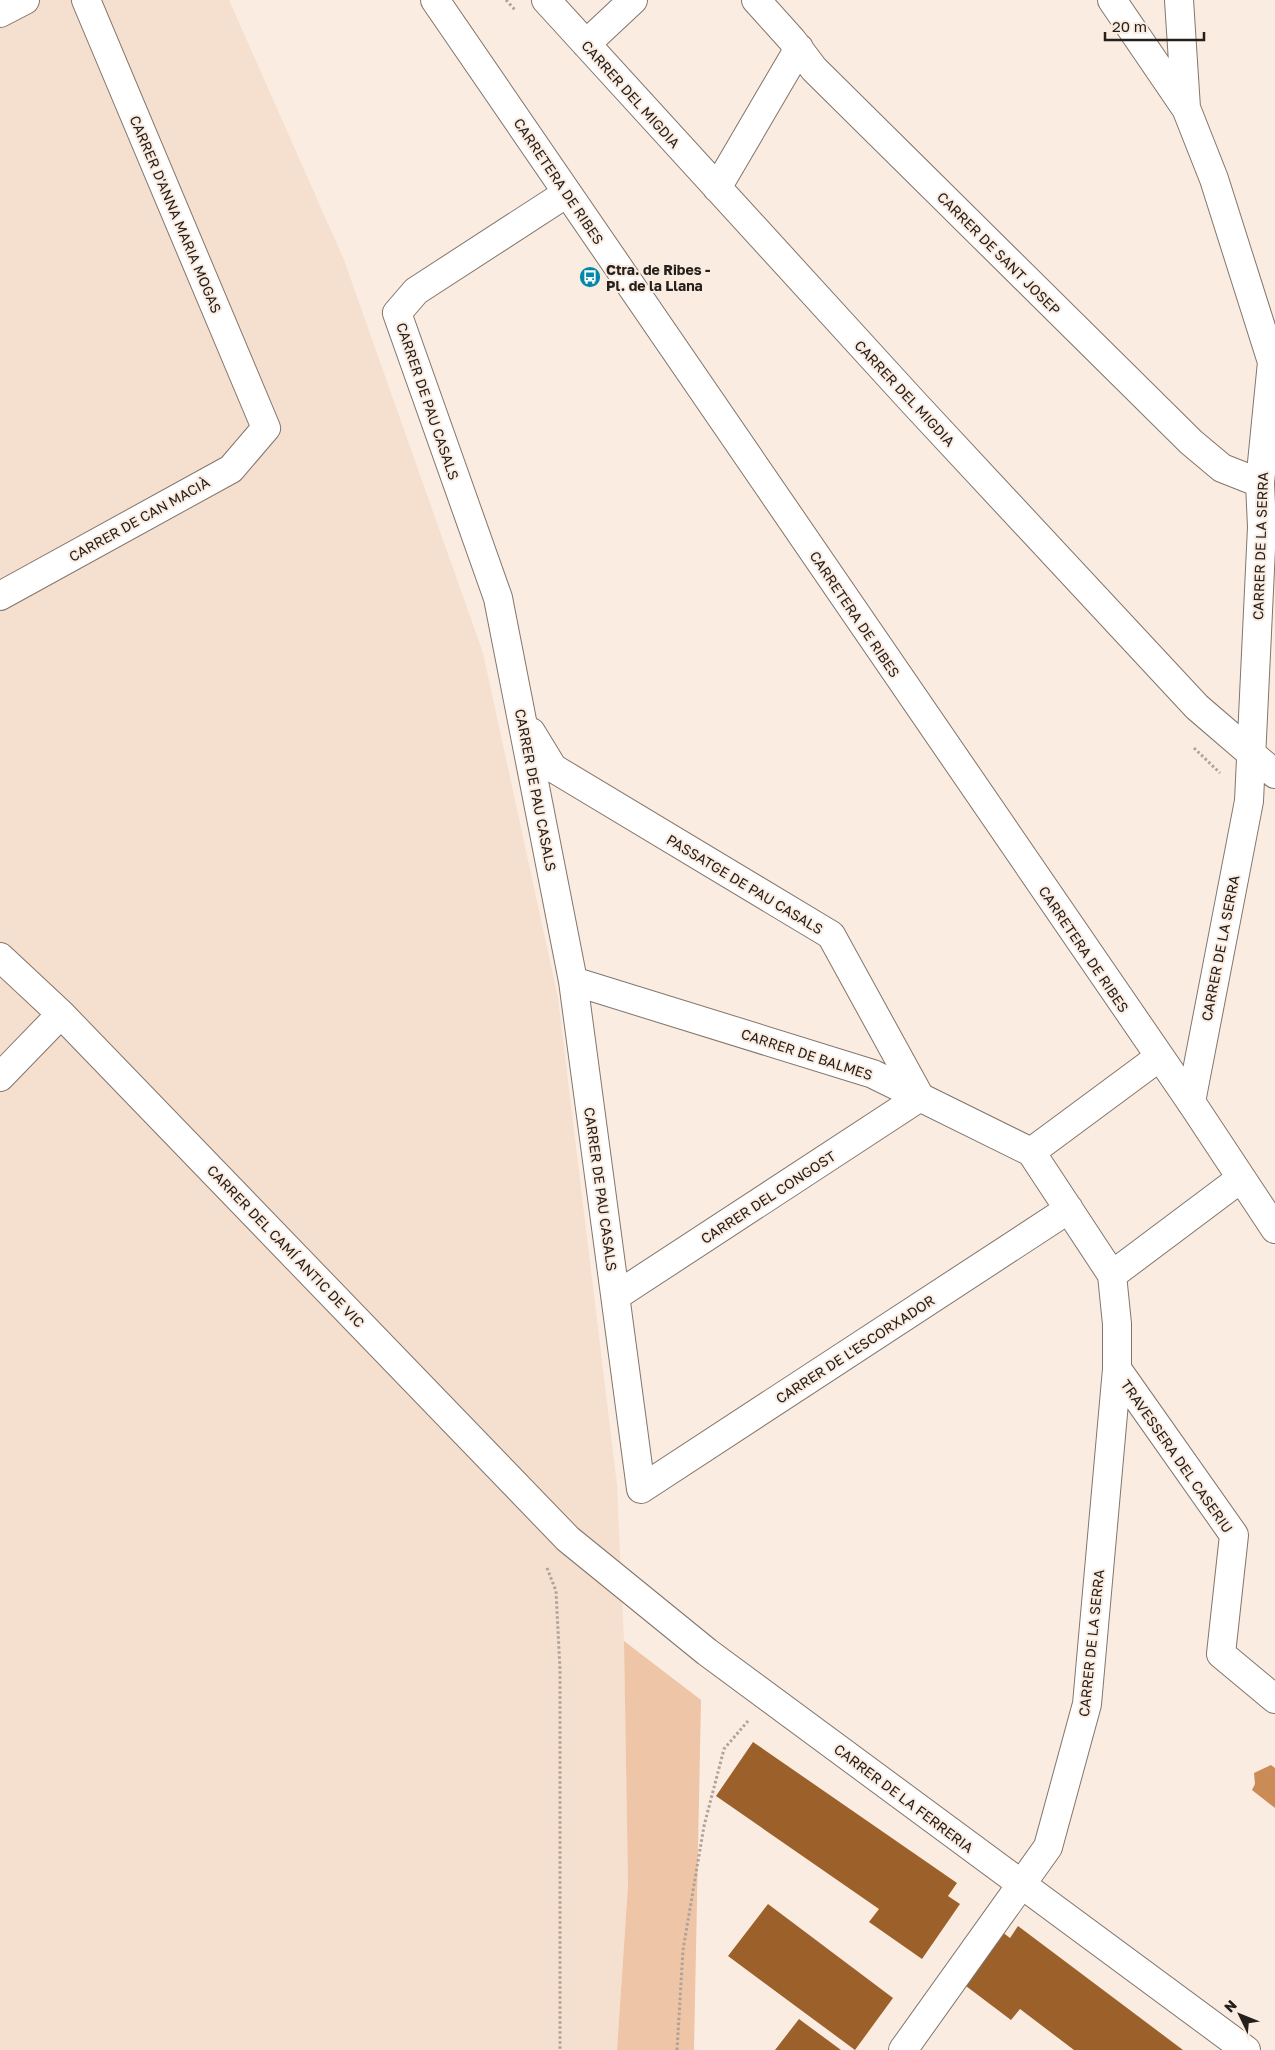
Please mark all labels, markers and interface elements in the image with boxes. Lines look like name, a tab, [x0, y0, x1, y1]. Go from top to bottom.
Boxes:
scale bar	[1105, 10, 1204, 42]
text: 20 m	[1112, 17, 1147, 35]
street label: CARRER DEL MIGDIA	[578, 37, 684, 152]
street label: CARRER D'ANNA MARIA MOGAS	[127, 113, 225, 315]
street label: CARRETERA DE RIBES	[510, 115, 608, 247]
street label: CARRER DE SANT JOSEP	[934, 188, 1064, 318]
place label: Ctra. de Ribes - Pl. de la Llana	[606, 261, 710, 294]
bus stop icon: Ctra. de Ribes - Pl. de la Llana	[578, 265, 602, 289]
street label: CARRER DE PAU CASALS	[393, 320, 463, 482]
street label: CARRER DEL MIGDIA	[851, 336, 959, 450]
street label: CARRER DE LA SERRA	[1249, 471, 1271, 620]
street label: CARRER DE CAN MACIÀ	[66, 473, 213, 565]
street label: CARRETERA DE RIBES	[806, 548, 904, 680]
street label: CARRER DE PAU CASALS	[512, 707, 560, 873]
street label: PASSATGE DE PAU CASALS	[664, 830, 826, 938]
street label: CARRER DE LA SERRA	[1198, 873, 1243, 1022]
street label: CARRETERA DE RIBES	[1035, 883, 1133, 1015]
street label: CARRER DE BALMES	[739, 1025, 875, 1083]
street label: CARRER DE PAU CASALS	[581, 1106, 621, 1272]
street label: CARRER DEL CONGOST	[697, 1147, 839, 1247]
street label: CARRER DEL CAMÍ ANTIC DE VIC	[204, 1161, 368, 1331]
street label: CARRER DE L'ESCORXADOR	[772, 1291, 938, 1407]
street label: TRAVESSERA DEL CASERIU	[1118, 1376, 1236, 1536]
street label: CARRER DE LA SERRA	[1075, 1568, 1107, 1718]
street label: CARRER DE LA FERRERIA	[831, 1740, 978, 1856]
north arrow	[1215, 1990, 1265, 2040]
text: N	[1220, 1996, 1240, 2015]

